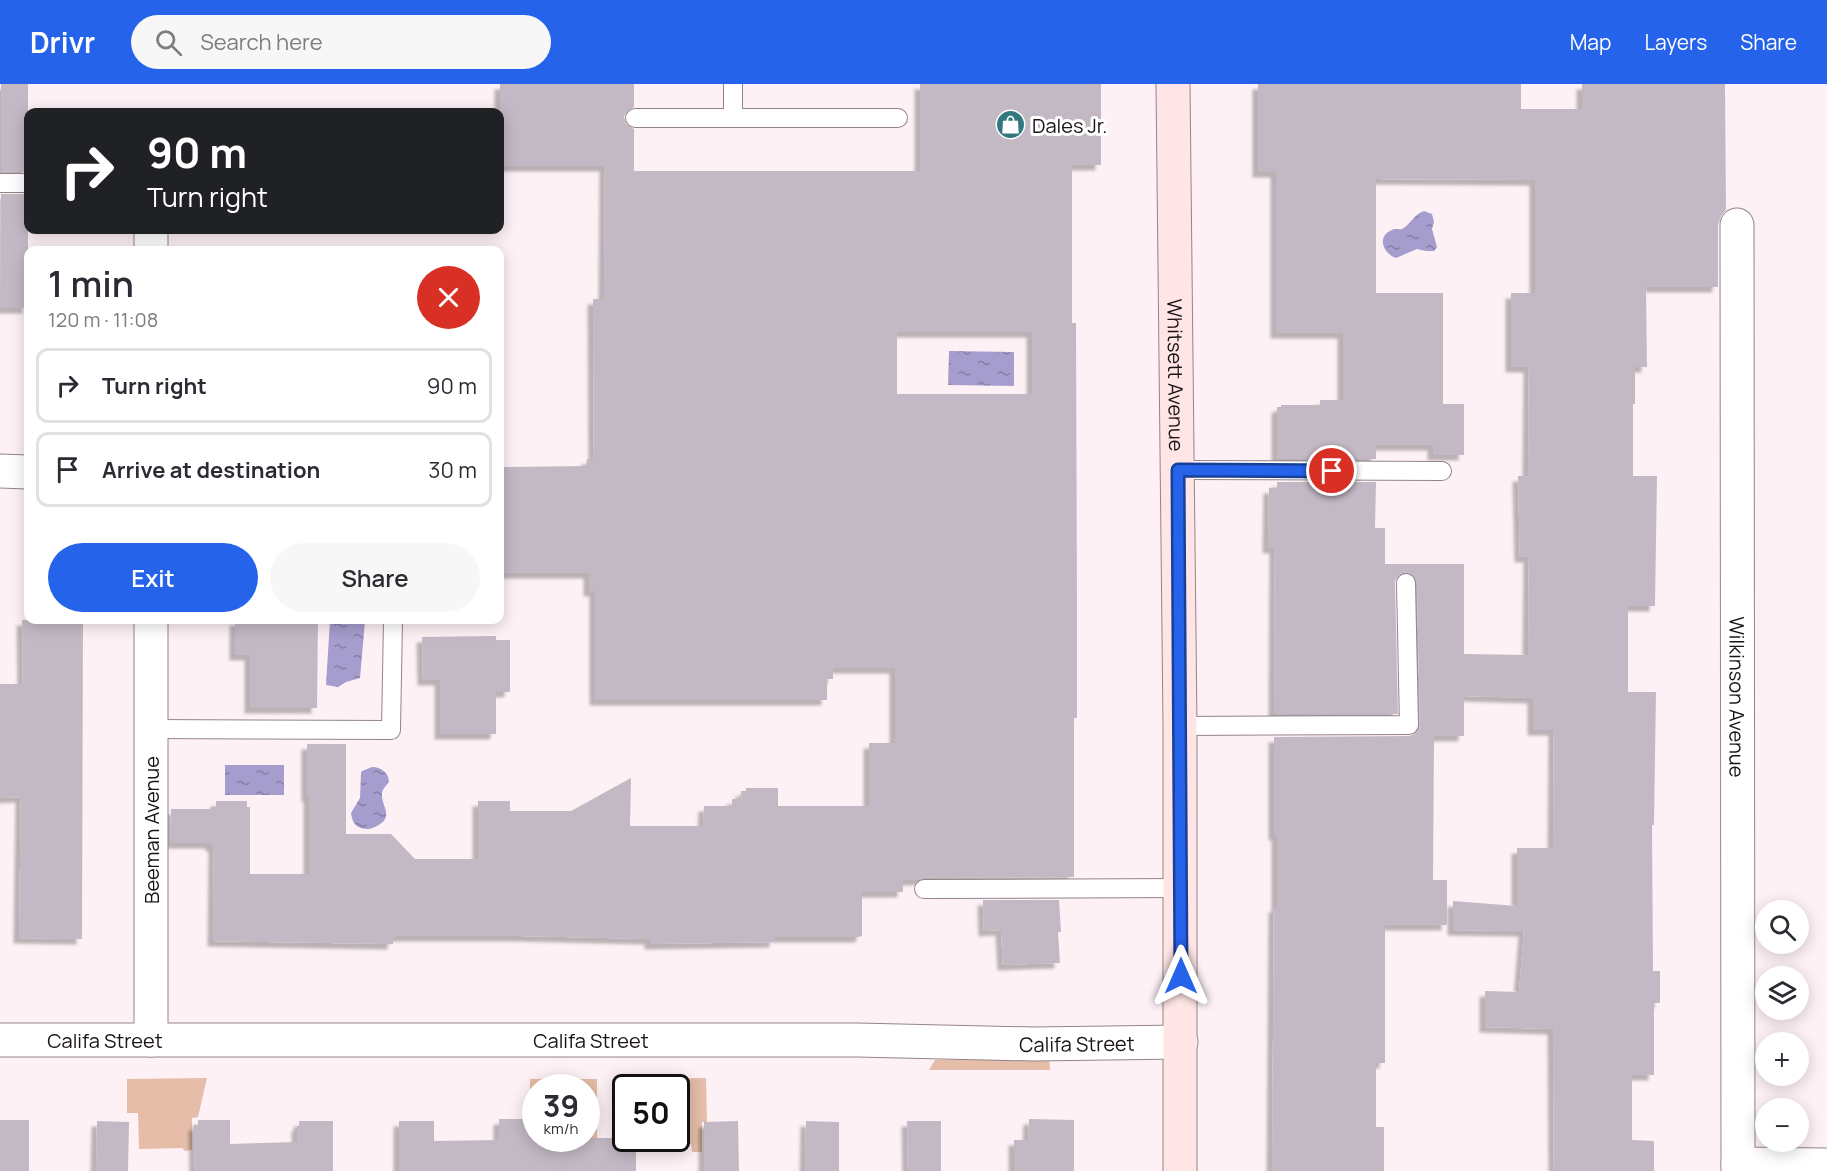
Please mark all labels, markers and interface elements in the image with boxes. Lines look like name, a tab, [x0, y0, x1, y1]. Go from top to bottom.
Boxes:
search box	[131, 15, 551, 69]
text: Drivr	[30, 23, 95, 61]
icon: search	[152, 26, 185, 59]
text: Search here	[200, 27, 323, 57]
text: Map	[1570, 28, 1611, 56]
text: Layers	[1644, 28, 1707, 56]
text: Share	[1740, 28, 1797, 56]
shop icon: Dales Jr.	[995, 109, 1027, 141]
place label: Dales Jr.	[1032, 112, 1107, 139]
text: 90 m	[147, 123, 247, 181]
icon: right	[48, 132, 126, 210]
text: Turn right	[147, 178, 268, 215]
text: 1 min	[48, 259, 134, 308]
button: close	[417, 266, 480, 329]
street label: Whitsett Avenue	[1162, 298, 1191, 452]
text: 120 m · 11:08	[48, 306, 158, 333]
icon: right	[51, 369, 84, 402]
text: Turn right	[102, 371, 207, 401]
text: 90 m	[427, 371, 477, 401]
pin	[1306, 445, 1357, 496]
icon: arrive	[51, 453, 84, 486]
icon: arrive	[1315, 454, 1348, 487]
text: Arrive at destination	[102, 455, 320, 485]
text: 30 m	[428, 455, 477, 485]
button: Exit	[48, 543, 258, 612]
button: Share	[270, 543, 480, 612]
street label: Wilkinson Avenue	[1724, 617, 1751, 777]
street label: Beeman Avenue	[138, 756, 165, 904]
map controls	[1755, 900, 1809, 1152]
button: search	[1755, 900, 1809, 954]
position arrow	[1149, 944, 1213, 1008]
button: layers	[1755, 966, 1809, 1020]
street label: Califa Street	[47, 1027, 163, 1054]
street label: Califa Street	[533, 1027, 649, 1054]
street label: Califa Street	[1019, 1029, 1135, 1058]
button: +	[1755, 1032, 1809, 1086]
speed limit sign: 50	[612, 1074, 690, 1152]
text: 39	[543, 1085, 579, 1126]
button: −	[1755, 1098, 1809, 1152]
text: km/h	[544, 1118, 578, 1139]

